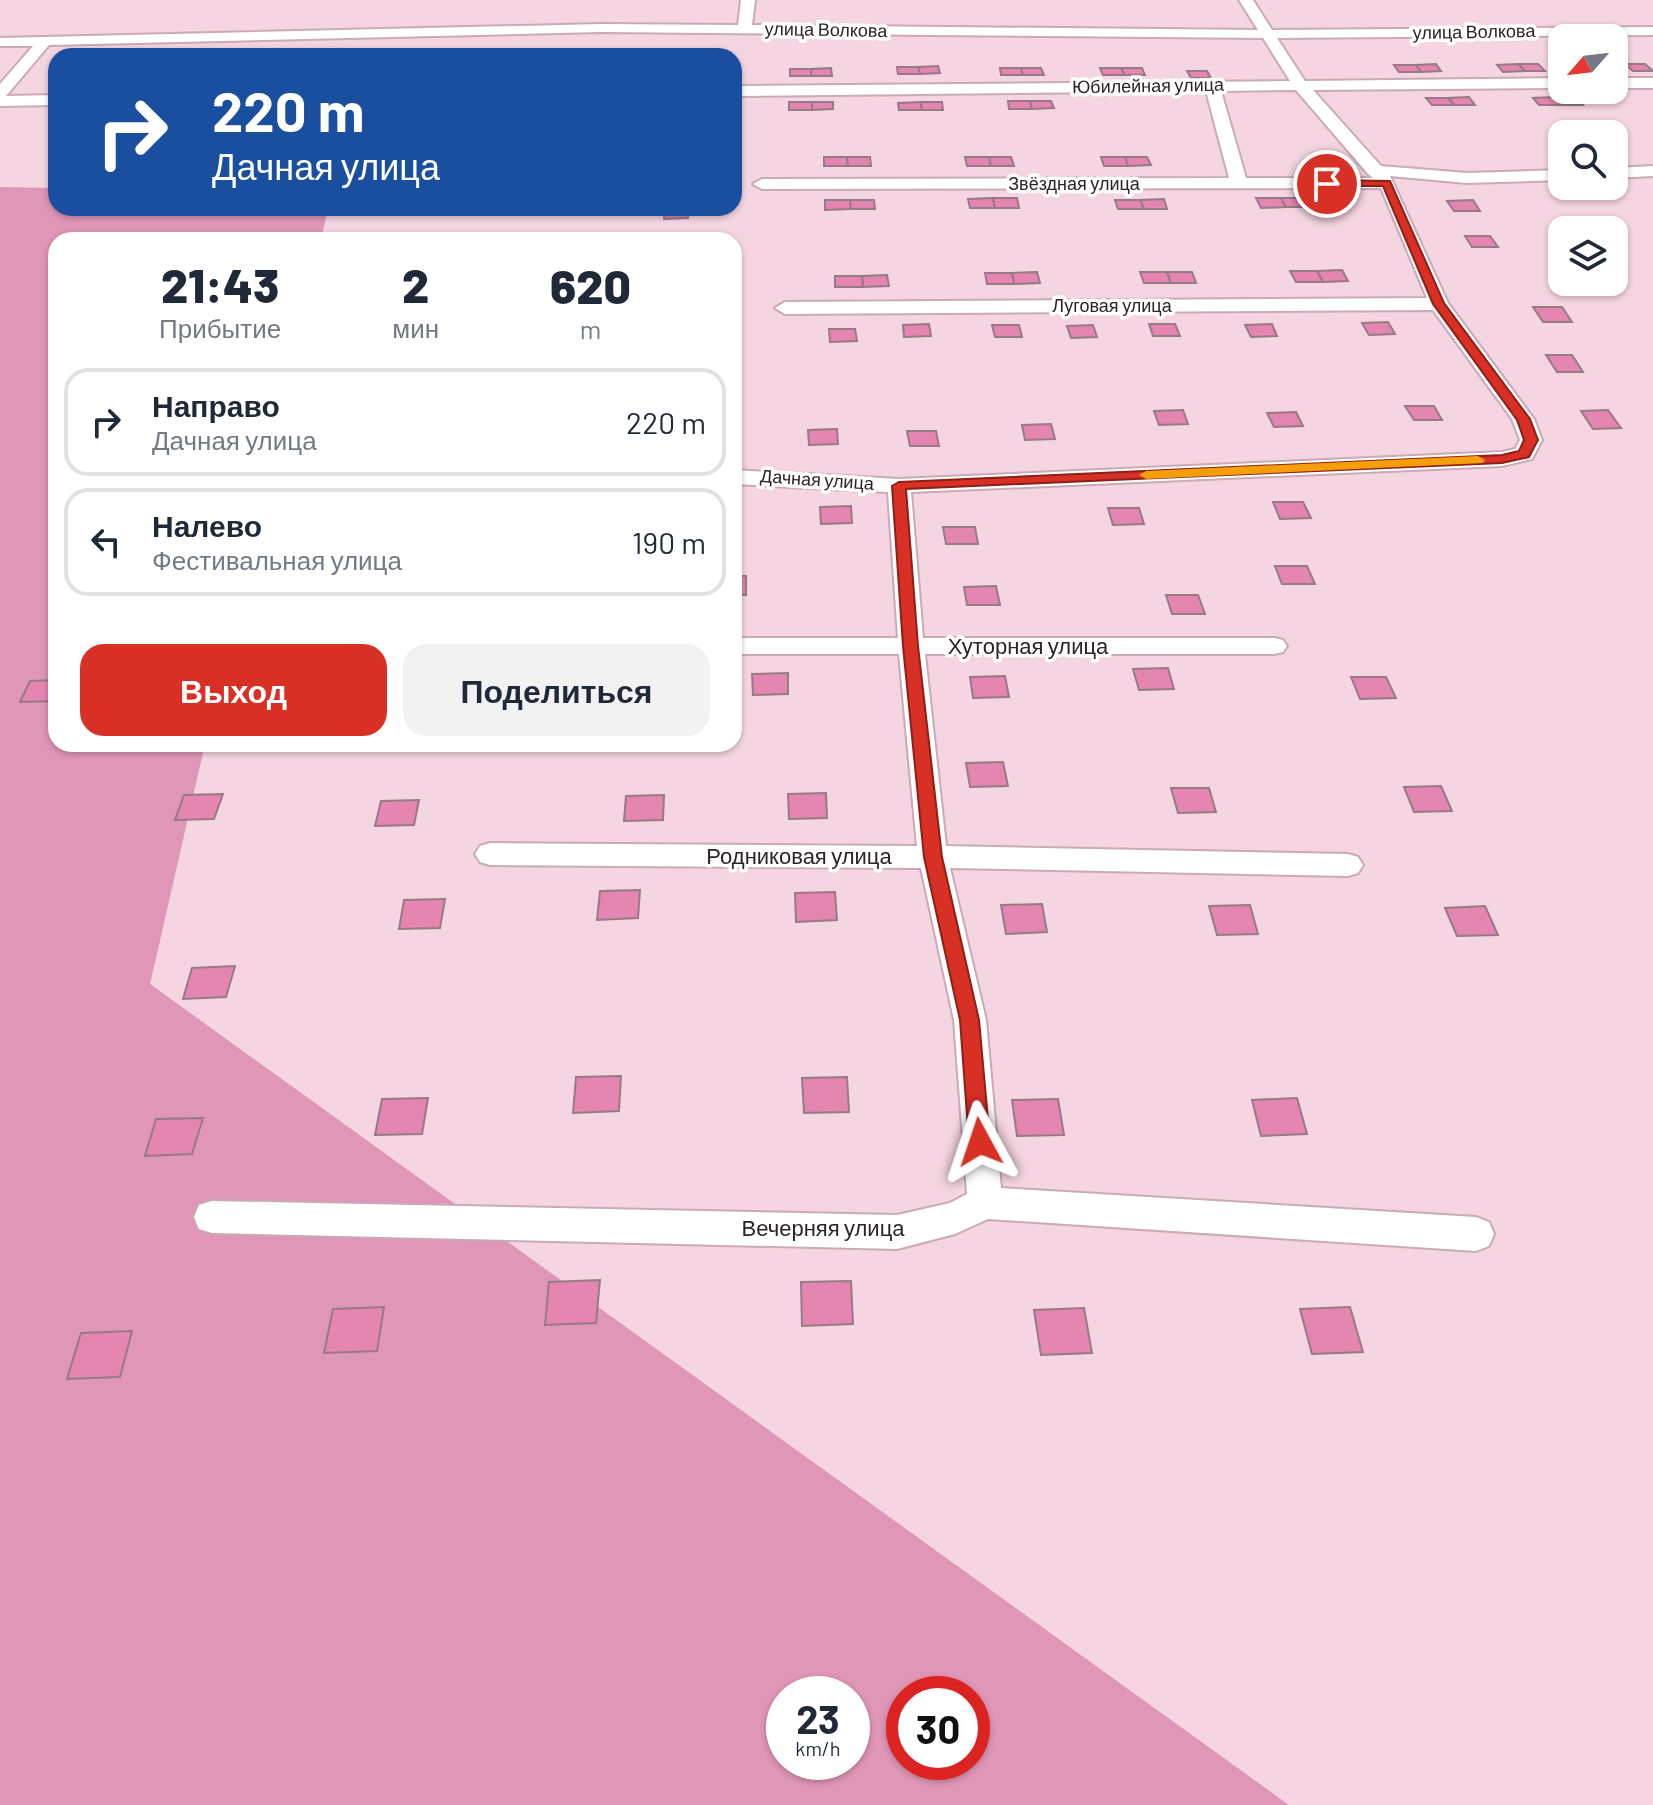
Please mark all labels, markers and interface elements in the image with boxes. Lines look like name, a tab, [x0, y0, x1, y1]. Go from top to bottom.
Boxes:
street label: улица Волкова	[764, 17, 889, 41]
street label: улица Волкова	[1412, 19, 1536, 43]
north arrow	[1548, 24, 1628, 104]
map controls	[1548, 24, 1628, 296]
street label: Юбилейная улица	[1072, 73, 1225, 97]
text: 220 m	[212, 76, 365, 143]
icon: right	[80, 80, 184, 184]
button: search	[1548, 120, 1628, 200]
text: Дачная улица	[212, 144, 440, 187]
pin	[1293, 150, 1361, 218]
icon: arrive	[1305, 162, 1349, 206]
street label: Звёздная улица	[1008, 172, 1141, 194]
button: layers	[1548, 216, 1628, 296]
text: 21:43	[161, 255, 279, 313]
text: 2	[402, 255, 429, 313]
text: 620	[550, 256, 631, 314]
street label: Луговая улица	[1052, 294, 1173, 316]
text: Прибытие	[159, 312, 281, 343]
text: мин	[392, 312, 439, 343]
text: m	[580, 313, 601, 344]
text: Направо	[152, 387, 280, 423]
icon: right	[84, 400, 128, 444]
text: 220 m	[626, 404, 706, 440]
text: Дачная улица	[152, 424, 317, 455]
street label: Дачная улица	[759, 464, 876, 494]
text: Налево	[152, 507, 262, 543]
icon: left	[84, 520, 128, 564]
text: 190 m	[632, 524, 706, 560]
text: Фестивальная улица	[152, 544, 402, 575]
street label: Хуторная улица	[948, 632, 1109, 659]
button: Выход	[80, 644, 387, 736]
button: Поделиться	[403, 644, 710, 736]
street label: Родниковая улица	[706, 842, 892, 869]
position arrow	[938, 1100, 1022, 1184]
street label: Вечерняя улица	[742, 1214, 905, 1241]
speed limit sign: 30	[886, 1676, 990, 1780]
text: 23	[796, 1694, 840, 1742]
text: km/h	[795, 1736, 841, 1760]

